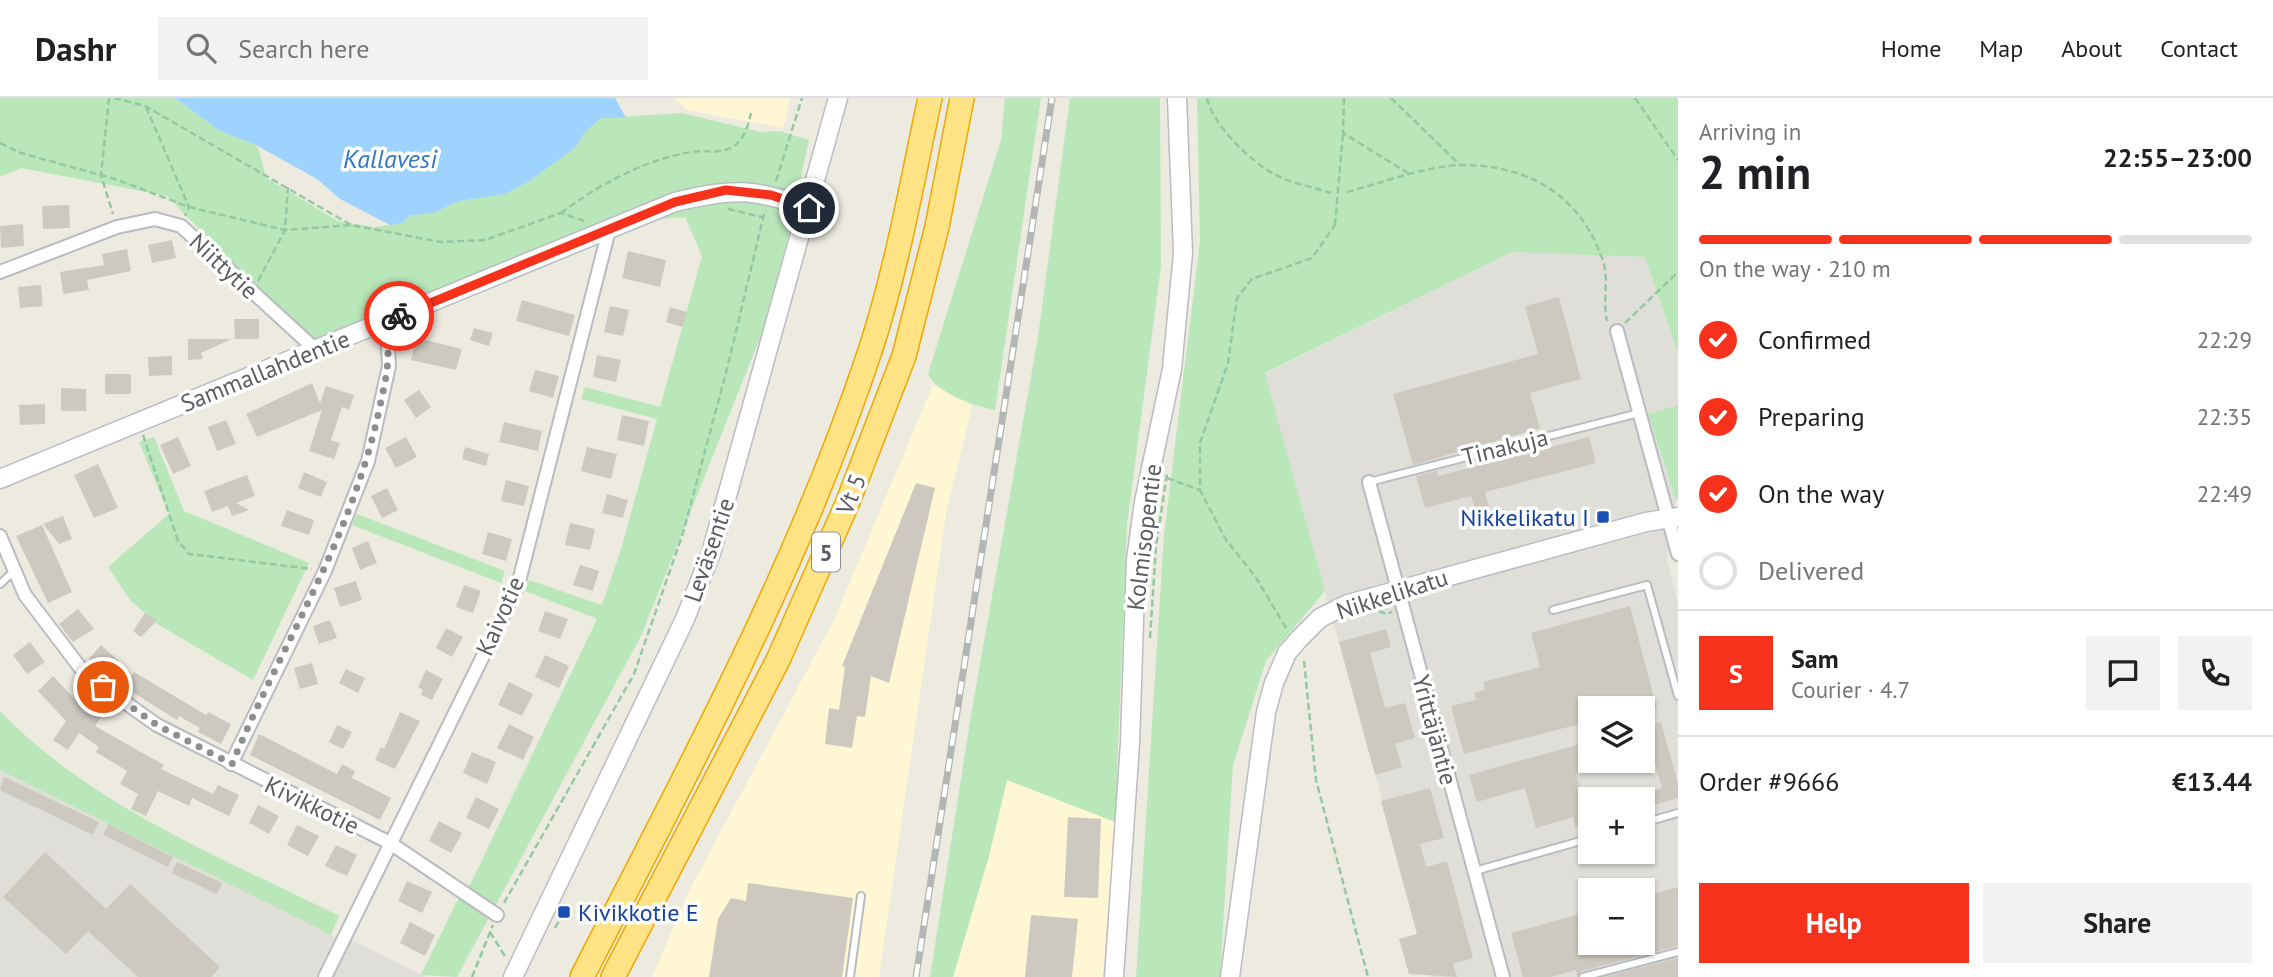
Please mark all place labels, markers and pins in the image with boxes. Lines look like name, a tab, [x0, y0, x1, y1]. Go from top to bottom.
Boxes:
pin	[779, 178, 839, 238]
place label: Nikkelikatu I	[1460, 502, 1589, 533]
marker: Nikkelikatu I	[1595, 509, 1611, 525]
pin	[73, 657, 133, 717]
place label: Kivikkotie E	[578, 897, 699, 928]
marker: Kivikkotie E	[556, 904, 572, 920]

